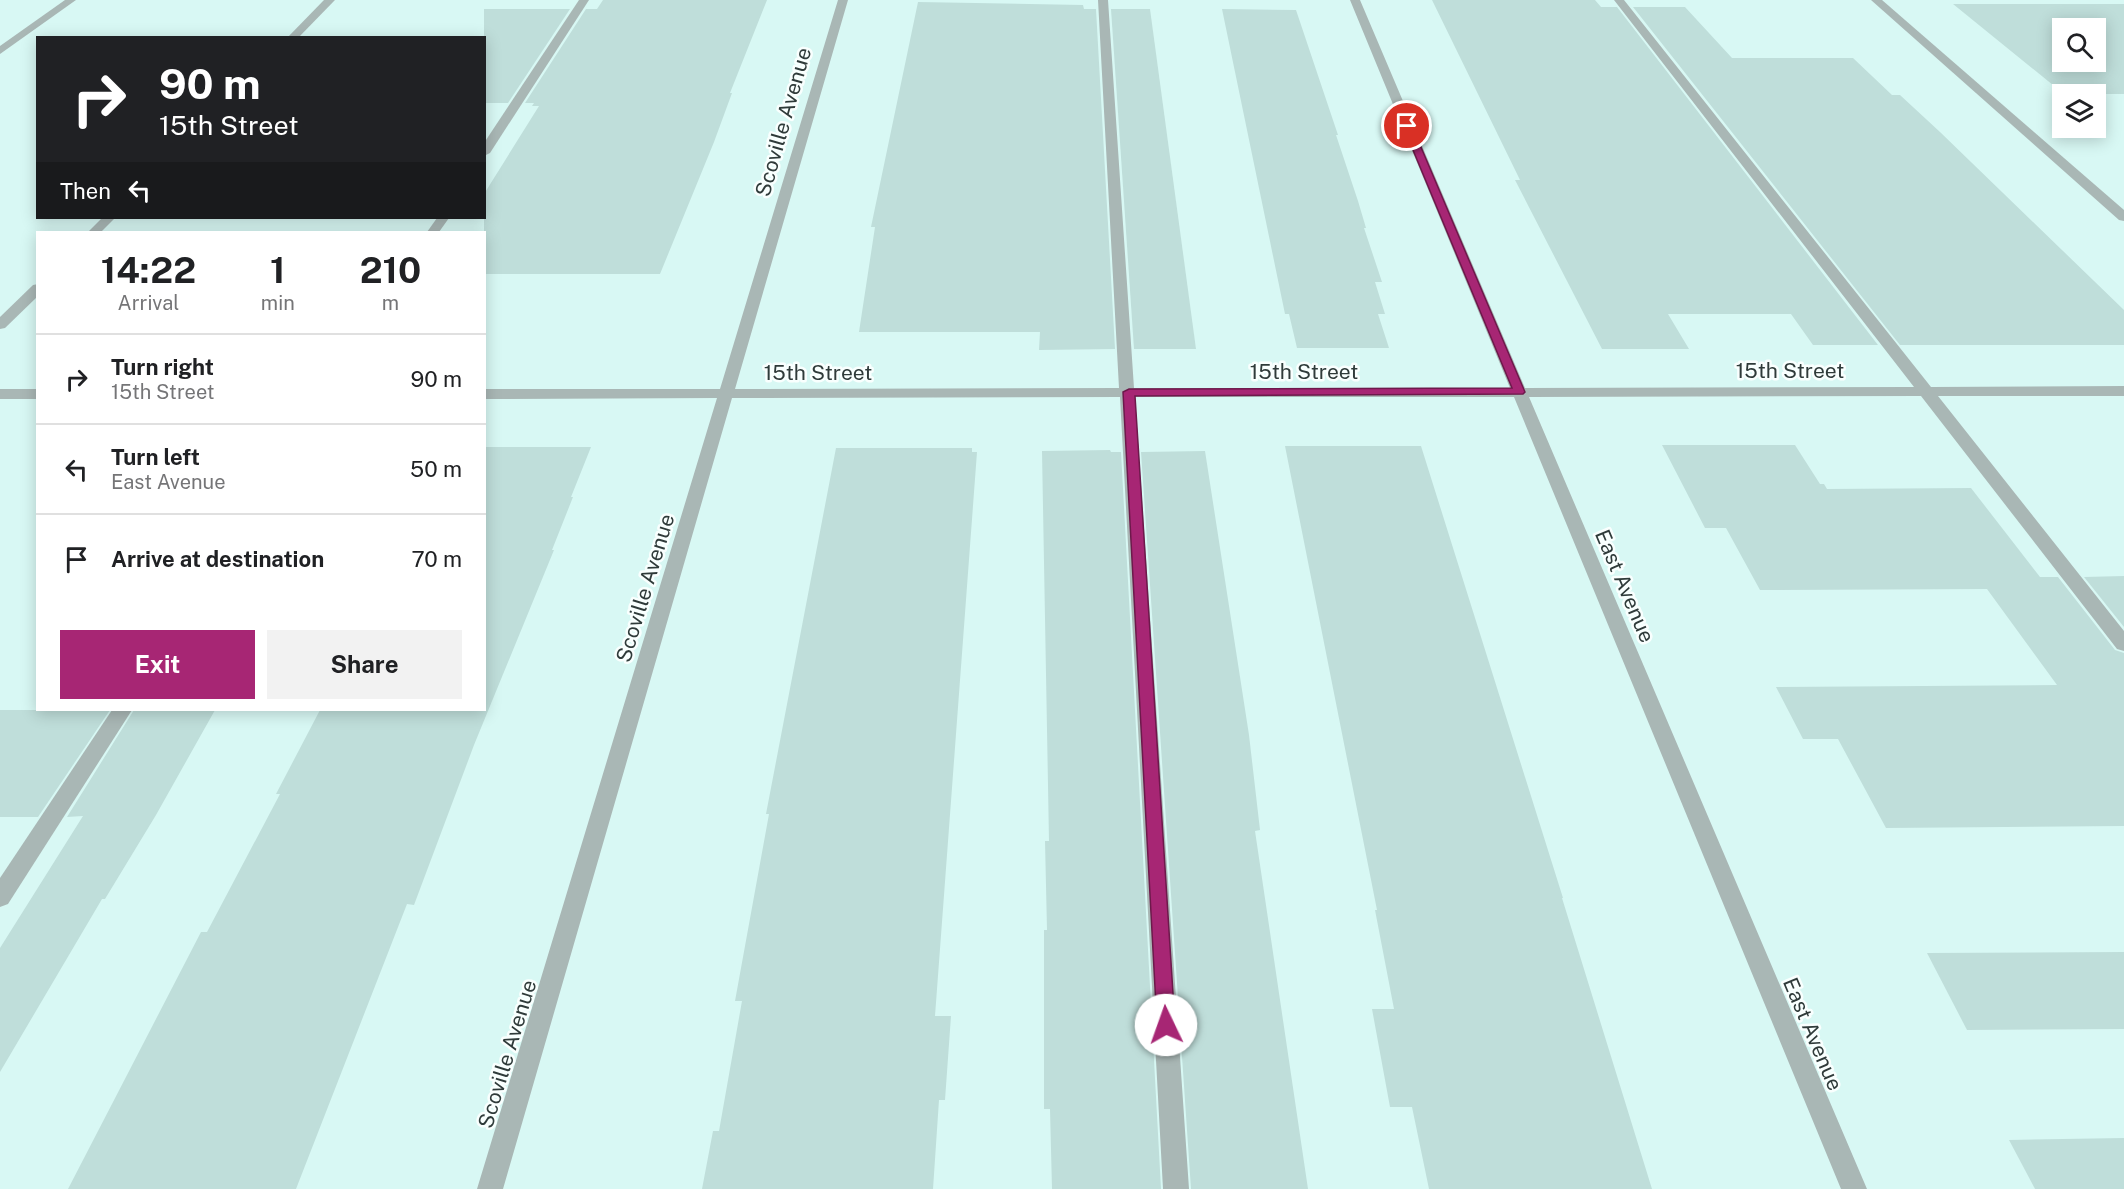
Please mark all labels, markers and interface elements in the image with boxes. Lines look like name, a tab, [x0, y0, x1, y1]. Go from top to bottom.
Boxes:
map controls	[2052, 18, 2106, 138]
button: search	[2052, 18, 2106, 72]
street label: Scoville Avenue	[750, 45, 816, 199]
text: 90 m	[159, 59, 261, 108]
icon: right	[60, 60, 138, 138]
button: layers	[2052, 84, 2106, 138]
pin	[1381, 100, 1432, 151]
text: 15th Street	[159, 109, 299, 141]
icon: arrive	[1390, 109, 1423, 142]
icon: left	[123, 174, 156, 207]
text: Then	[60, 178, 111, 204]
text: 14:22	[101, 249, 196, 291]
text: 1	[270, 249, 286, 291]
text: 210	[360, 249, 421, 291]
text: Arrival	[118, 291, 179, 315]
text: min	[261, 291, 295, 315]
text: m	[382, 291, 399, 315]
text: Turn right	[111, 354, 214, 380]
street label: 15th Street	[1736, 358, 1844, 383]
street label: 15th Street	[1250, 359, 1358, 384]
street label: 15th Street	[764, 360, 872, 385]
icon: right	[60, 363, 93, 396]
text: 90 m	[411, 366, 462, 392]
text: 15th Street	[111, 380, 215, 404]
text: Turn left	[111, 444, 200, 470]
icon: left	[60, 453, 93, 486]
text: 50 m	[410, 456, 462, 482]
text: East Avenue	[111, 470, 225, 494]
street label: Scoville Avenue	[611, 511, 679, 665]
street label: East Avenue	[1590, 526, 1660, 646]
icon: arrive	[60, 543, 93, 576]
text: Arrive at destination	[111, 546, 324, 572]
text: 70 m	[411, 546, 462, 572]
button: Exit	[60, 630, 255, 699]
button: Share	[267, 630, 462, 699]
street label: East Avenue	[1778, 974, 1848, 1094]
street label: Scoville Avenue	[473, 977, 541, 1131]
position arrow	[1134, 993, 1198, 1057]

